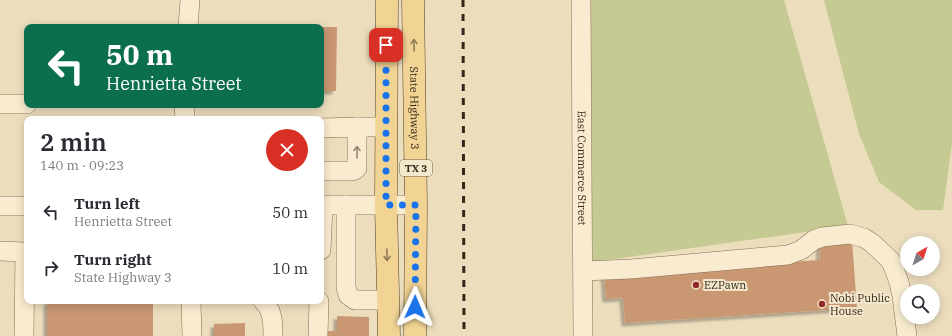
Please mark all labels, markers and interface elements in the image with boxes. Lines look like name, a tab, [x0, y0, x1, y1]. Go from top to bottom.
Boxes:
pin	[369, 28, 403, 62]
icon: arrive	[375, 34, 397, 56]
text: 50 m	[106, 36, 173, 73]
one-way arrow	[410, 39, 418, 52]
icon: left	[40, 40, 92, 92]
street label: State Highway 3	[407, 66, 422, 150]
text: Henrietta Street	[106, 72, 242, 95]
street label: East Commerce Street	[575, 111, 589, 226]
text: 2 min	[40, 126, 107, 158]
button: close	[266, 129, 308, 171]
one-way arrow	[353, 146, 361, 159]
text: 140 m · 09:23	[40, 157, 124, 174]
road number: TX 3	[400, 160, 432, 176]
text: Turn left	[74, 194, 140, 213]
icon: left	[40, 201, 62, 223]
text: 50 m	[272, 203, 308, 222]
text: Henrietta Street	[74, 213, 172, 230]
north arrow	[900, 236, 940, 276]
map controls	[900, 236, 940, 324]
one-way arrow	[383, 248, 391, 261]
text: Turn right	[74, 250, 152, 269]
icon: right	[40, 257, 62, 279]
text: 10 m	[272, 259, 308, 278]
text: State Highway 3	[74, 269, 172, 286]
place label: EZPawn	[704, 278, 746, 292]
marker: EZPawn	[691, 280, 701, 290]
button: search	[900, 284, 940, 324]
position arrow	[394, 286, 436, 328]
place label: Nobi Public House	[830, 291, 890, 318]
marker: Nobi Public House	[817, 299, 827, 309]

